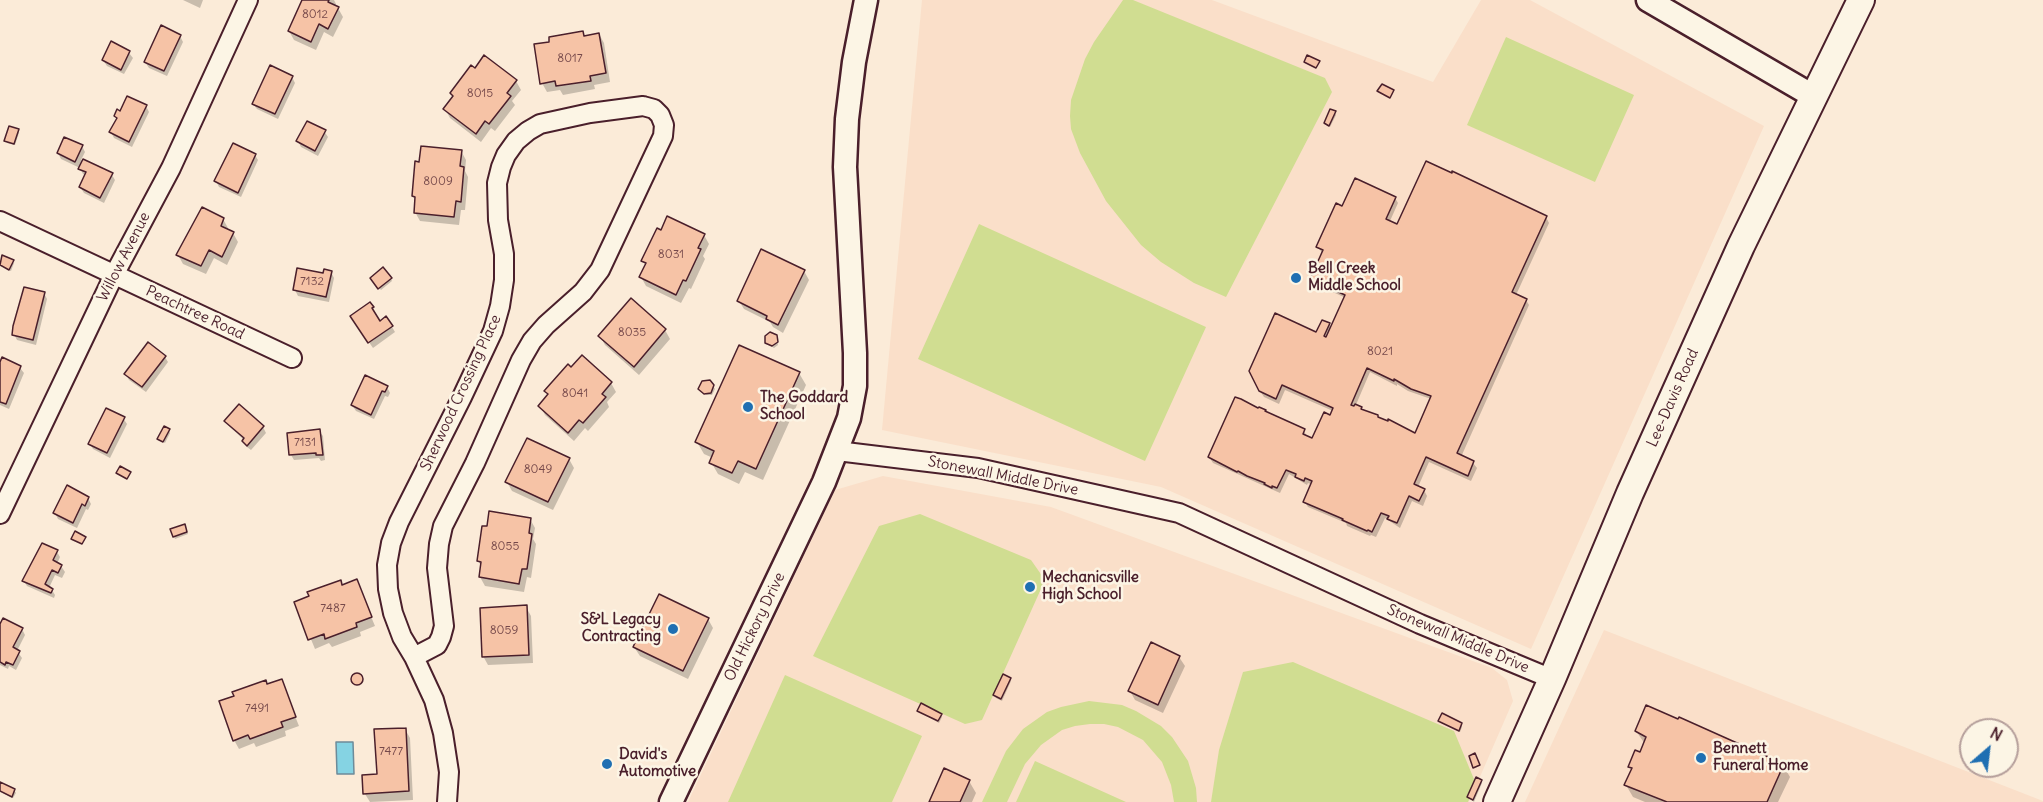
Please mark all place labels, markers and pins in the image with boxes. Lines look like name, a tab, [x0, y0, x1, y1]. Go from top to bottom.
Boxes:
place label: Bell Creek Middle School	[1308, 260, 1401, 295]
marker: Bell Creek Middle School	[1289, 271, 1303, 285]
place label: The Goddard School	[760, 389, 848, 424]
marker: The Goddard School	[741, 400, 755, 414]
place label: Mechanicsville High School	[1042, 569, 1139, 604]
marker: Mechanicsville High School	[1023, 580, 1037, 594]
place label: S&L Legacy Contracting	[581, 611, 661, 646]
marker: S&L Legacy Contracting	[666, 622, 680, 636]
place label: Bennett Funeral Home	[1713, 740, 1808, 775]
place label: David's Automotive	[619, 746, 696, 781]
marker: Bennett Funeral Home	[1694, 751, 1708, 765]
marker: David's Automotive	[600, 757, 614, 771]

